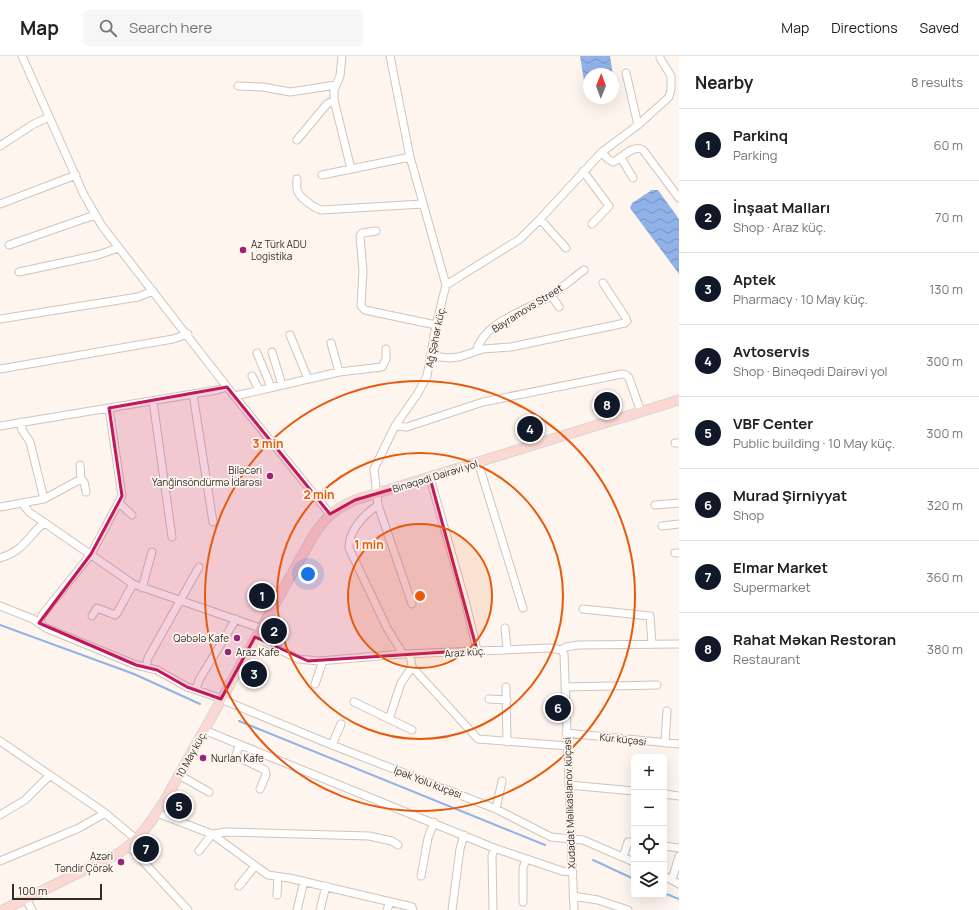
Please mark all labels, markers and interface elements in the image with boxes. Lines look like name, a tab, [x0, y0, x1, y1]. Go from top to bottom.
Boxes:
search box	[83, 10, 363, 46]
text: Map	[20, 15, 59, 41]
icon: search	[97, 17, 119, 39]
text: Search here	[129, 17, 212, 38]
text: Map	[781, 18, 809, 37]
text: Directions	[831, 18, 898, 37]
text: Saved	[920, 18, 959, 37]
north arrow	[583, 68, 619, 104]
text: Nearby	[695, 71, 753, 94]
text: 8 results	[911, 73, 963, 91]
text: Parkinq	[733, 125, 788, 146]
text: 1	[705, 136, 711, 154]
text: 60 m	[933, 136, 963, 154]
text: Parking	[733, 146, 777, 164]
text: İnşaat Malları	[733, 197, 830, 218]
text: 2	[704, 208, 712, 226]
text: 70 m	[935, 208, 963, 226]
text: Shop · Araz küç.	[733, 218, 826, 236]
place label: Az Türk ADU Logistika	[251, 237, 307, 263]
marker: Az Türk ADU Logistika	[238, 245, 248, 255]
text: Aptek	[733, 269, 775, 290]
text: 3	[704, 280, 712, 298]
text: 130 m	[929, 280, 963, 298]
street label: Bayramovs Street	[489, 281, 565, 335]
text: Pharmacy · 10 May küç.	[733, 290, 868, 308]
street label: Ağ Şəhər küç.	[422, 305, 448, 369]
text: Avtoservis	[733, 341, 810, 362]
text: 4	[704, 352, 712, 370]
text: 300 m	[926, 352, 963, 370]
text: Shop · Binəqədi Dairəvi yol	[733, 362, 888, 380]
pin: 8	[594, 390, 620, 420]
text: VBF Center	[733, 413, 813, 434]
pin: 4	[517, 414, 543, 444]
text: 5	[704, 424, 712, 442]
text: 300 m	[926, 424, 963, 442]
text: Public building · 10 May küç.	[733, 434, 895, 452]
text: 3 min	[252, 435, 284, 452]
street label: Binəqədi Dairəvi yol	[391, 456, 479, 496]
place label: Biləcəri Yanğinsöndürmə İdarəsi	[152, 463, 262, 489]
marker: Biləcəri Yanğinsöndürmə İdarəsi	[265, 471, 275, 481]
text: Murad Şirniyyat	[733, 485, 847, 506]
text: 2 min	[303, 486, 335, 503]
text: 6	[704, 496, 712, 514]
text: 320 m	[927, 496, 963, 514]
text: Shop	[733, 506, 764, 524]
text: 1 min	[354, 536, 384, 553]
text: Elmar Market	[733, 557, 828, 578]
your location	[298, 564, 318, 584]
text: 7	[705, 568, 711, 586]
text: 360 m	[926, 568, 963, 586]
text: Supermarket	[733, 578, 811, 596]
pin: 1	[249, 581, 275, 611]
centre of rings	[413, 589, 427, 603]
pin: 2	[261, 616, 287, 646]
text: Rahat Məkan Restoran	[733, 629, 896, 650]
place label: Qəbələ Kafe	[173, 631, 229, 645]
marker: Qəbələ Kafe	[232, 633, 242, 643]
text: 8	[704, 640, 712, 658]
text: 380 m	[927, 640, 963, 658]
street label: Araz küç.	[444, 644, 486, 660]
place label: Araz Kafe	[236, 645, 279, 659]
marker: Araz Kafe	[223, 647, 233, 657]
text: Restaurant	[733, 650, 800, 668]
pin: 3	[241, 659, 267, 689]
pin: 6	[545, 693, 571, 723]
street label: 10 May küç.	[172, 728, 210, 780]
street label: Kür küçəsi	[599, 730, 647, 748]
street label: Xudadat Məlikaslanov küçəsi	[560, 737, 578, 869]
place label: Nurlan Kafe	[211, 751, 264, 765]
marker: Nurlan Kafe	[198, 753, 208, 763]
map controls	[631, 754, 667, 898]
button: +	[631, 754, 667, 790]
street label: İpək Yolu küçəsi	[392, 763, 464, 801]
button: −	[631, 790, 667, 826]
pin: 5	[166, 791, 192, 821]
button: locate	[631, 826, 667, 862]
pin: 7	[133, 834, 159, 864]
place label: Azəri Təndir Çörək	[55, 849, 114, 875]
marker: Azəri Təndir Çörək	[116, 857, 126, 867]
button: layers	[631, 862, 667, 898]
scale bar	[12, 882, 102, 901]
text: 100 m	[18, 883, 47, 898]

